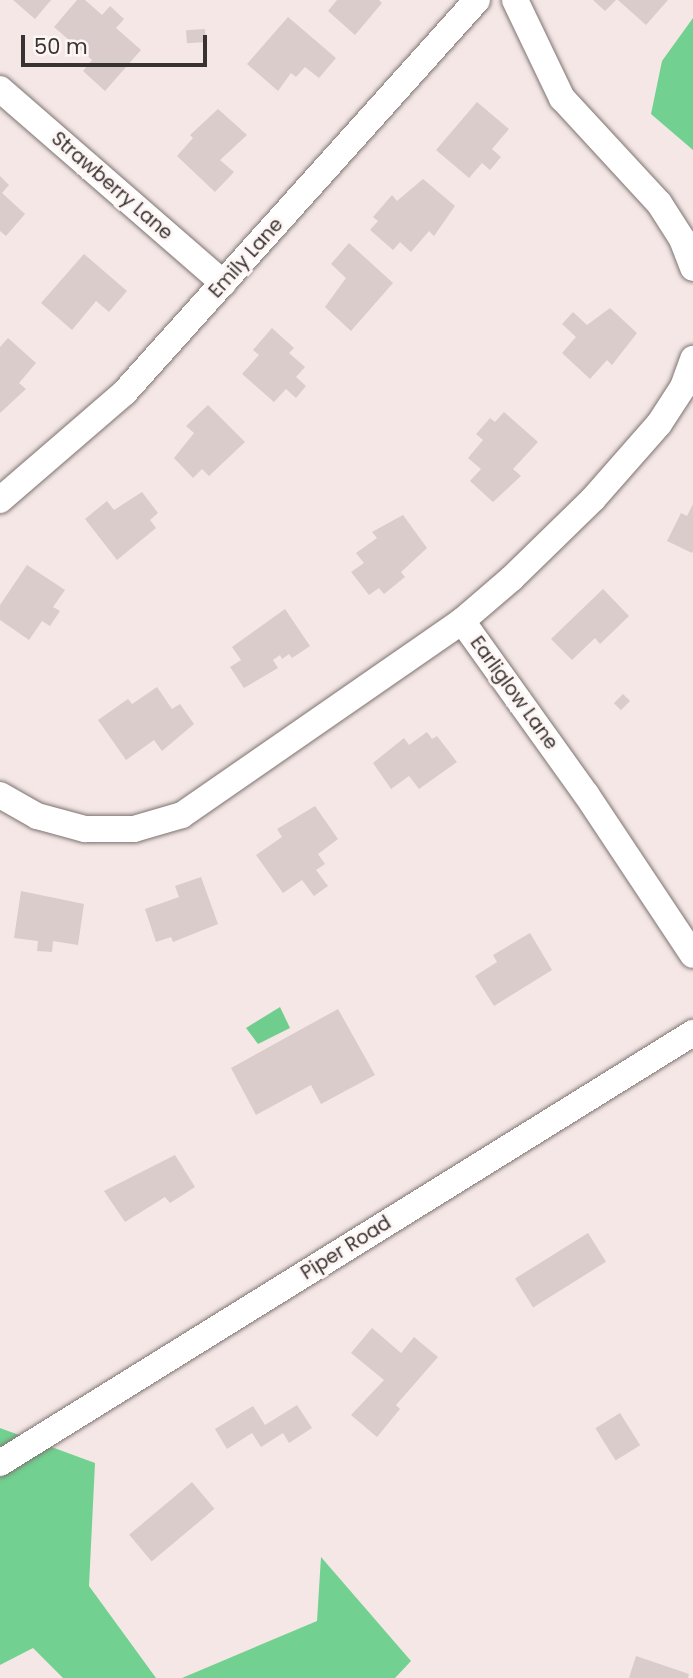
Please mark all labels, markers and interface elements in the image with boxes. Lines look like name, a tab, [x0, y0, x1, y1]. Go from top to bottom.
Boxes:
scale bar	[24, 21, 210, 65]
text: 50 m	[34, 32, 88, 61]
street label: Strawberry Lane	[47, 127, 177, 245]
street label: Emily Lane	[204, 213, 288, 303]
street label: Earliglow Lane	[465, 632, 563, 754]
street label: Piper Road	[297, 1211, 395, 1285]

